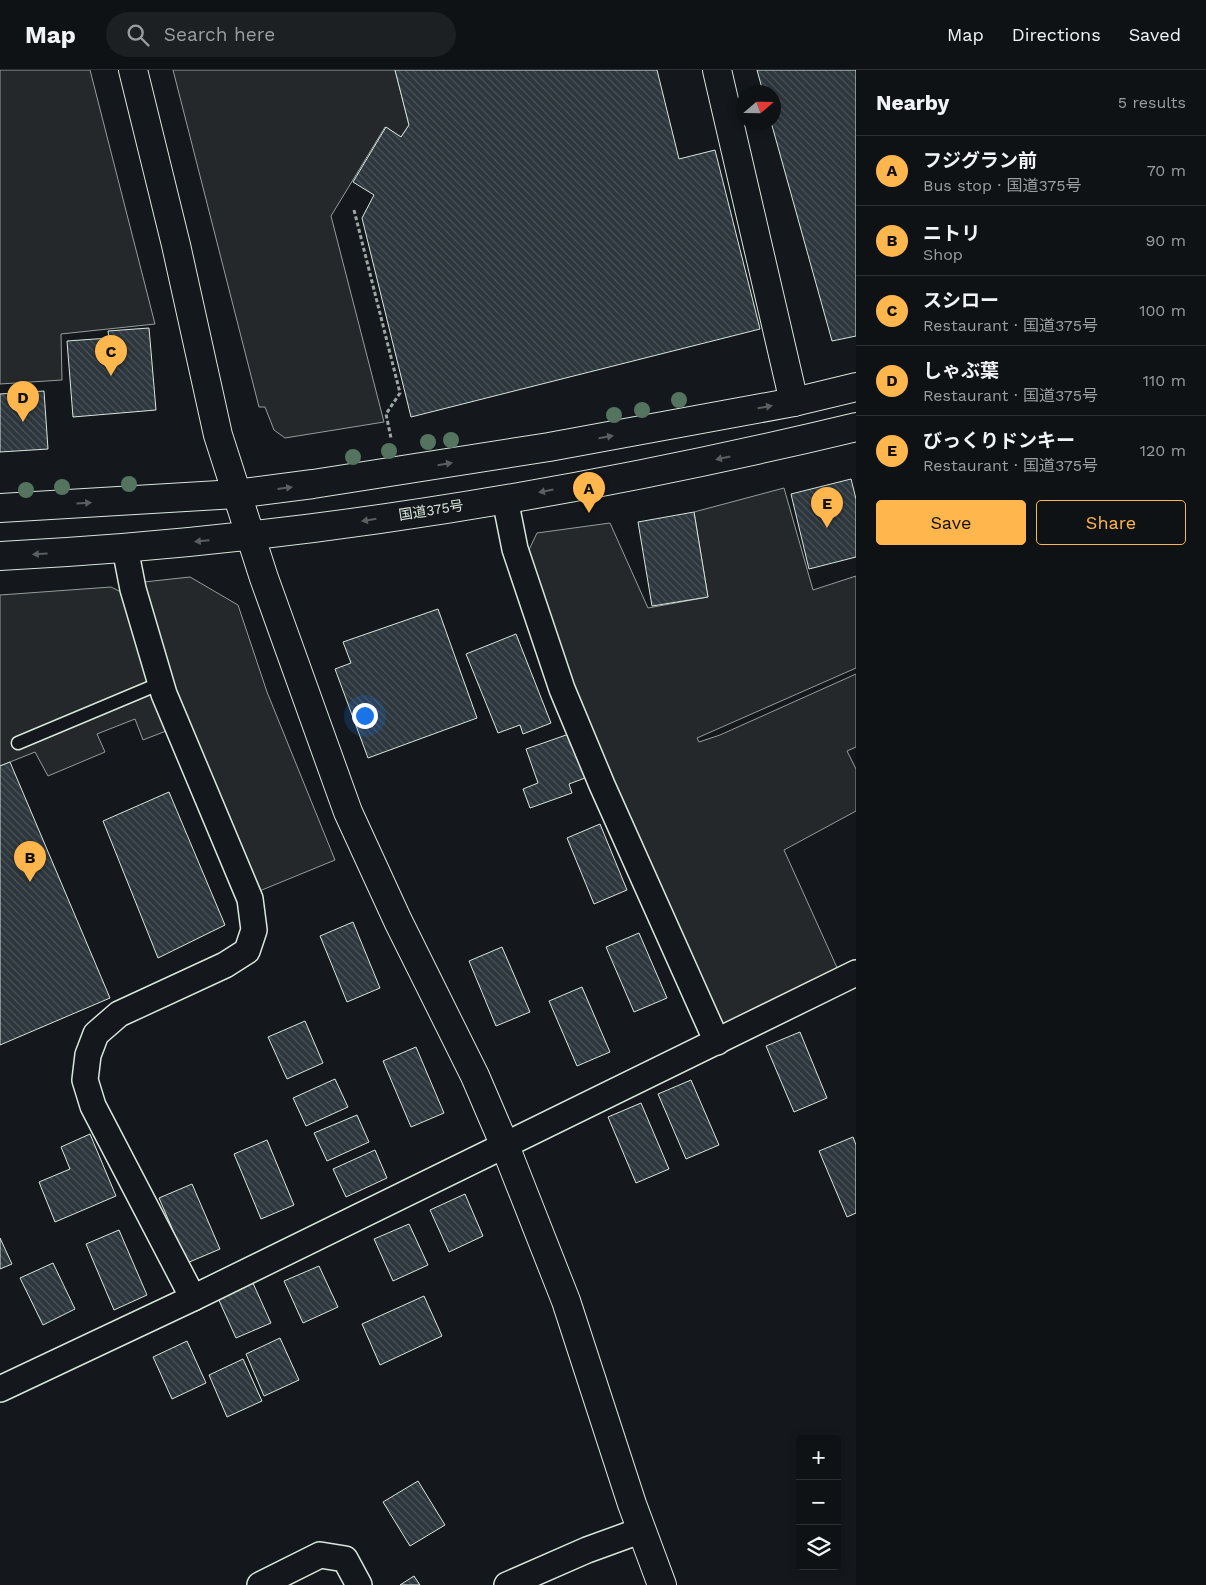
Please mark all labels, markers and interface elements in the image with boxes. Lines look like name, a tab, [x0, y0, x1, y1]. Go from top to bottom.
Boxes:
search box	[106, 12, 456, 57]
text: Map	[25, 21, 76, 49]
icon: search	[124, 21, 152, 49]
text: Search here	[164, 23, 275, 46]
text: Map	[947, 24, 984, 45]
text: Directions	[1012, 24, 1101, 45]
text: Saved	[1129, 24, 1181, 45]
north arrow	[736, 85, 781, 130]
text: Nearby	[876, 90, 949, 115]
text: 5 results	[1118, 93, 1186, 112]
text: フジグラン前	[923, 149, 1037, 172]
text: A	[887, 161, 897, 180]
text: 70 m	[1147, 161, 1186, 180]
text: Bus stop · 国道375号	[923, 176, 1081, 195]
text: ニトリ	[923, 222, 980, 245]
text: B	[887, 231, 897, 250]
text: 90 m	[1145, 231, 1186, 250]
text: Shop	[923, 245, 963, 264]
text: スシロー	[923, 289, 999, 312]
text: C	[887, 301, 897, 320]
text: 100 m	[1139, 301, 1186, 320]
text: Restaurant · 国道375号	[923, 316, 1098, 335]
pin: C	[95, 335, 127, 376]
text: しゃぶ葉	[923, 359, 999, 382]
text: D	[886, 371, 898, 390]
text: 110 m	[1143, 371, 1186, 390]
pin: D	[7, 381, 39, 422]
text: Restaurant · 国道375号	[923, 386, 1098, 405]
one-way arrow	[758, 403, 774, 411]
text: びっくりドンキー	[923, 429, 1075, 452]
one-way arrow	[598, 432, 614, 440]
text: E	[887, 441, 897, 460]
text: 120 m	[1140, 441, 1186, 460]
one-way arrow	[715, 454, 731, 462]
text: Restaurant · 国道375号	[923, 456, 1098, 475]
one-way arrow	[438, 459, 454, 467]
pin: A	[573, 472, 605, 513]
one-way arrow	[277, 484, 293, 492]
pin: E	[811, 487, 843, 528]
one-way arrow	[538, 488, 554, 496]
street label: 国道375号	[397, 497, 465, 523]
one-way arrow	[76, 499, 92, 507]
button: Save	[876, 500, 1026, 545]
button: Share	[1036, 500, 1186, 545]
one-way arrow	[360, 516, 376, 524]
one-way arrow	[194, 537, 210, 545]
one-way arrow	[32, 551, 48, 559]
your location	[352, 703, 378, 729]
pin: B	[14, 841, 46, 882]
map controls	[796, 1435, 841, 1570]
button: +	[796, 1435, 841, 1480]
button: −	[796, 1480, 841, 1525]
button: layers	[796, 1525, 841, 1570]

